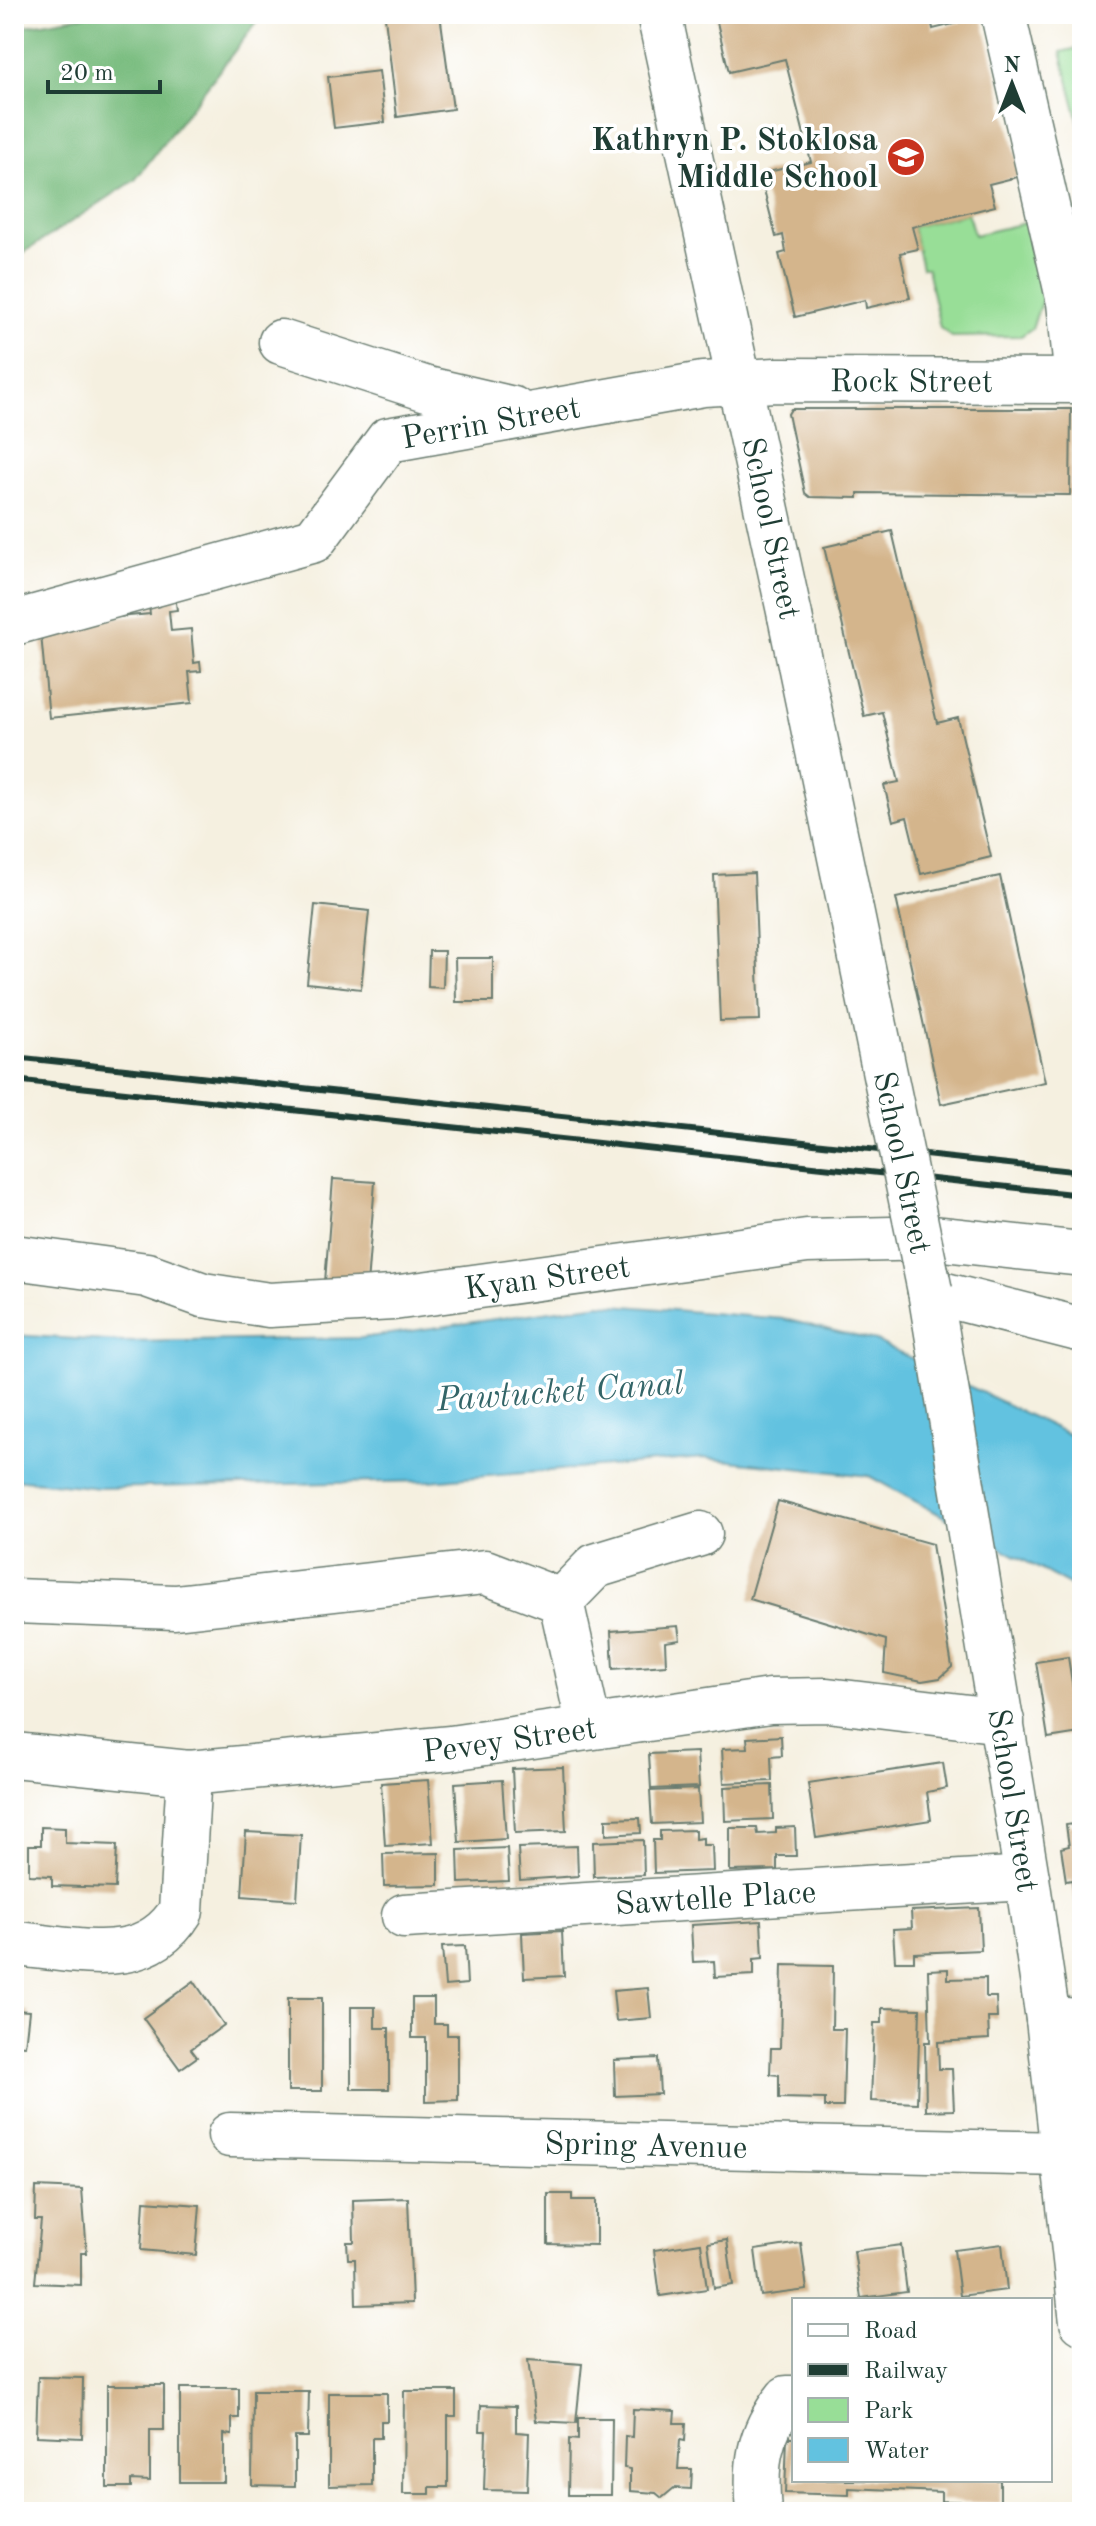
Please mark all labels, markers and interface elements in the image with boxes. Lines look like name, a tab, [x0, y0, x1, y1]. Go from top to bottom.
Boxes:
scale bar	[48, 44, 160, 94]
north arrow	[972, 44, 1052, 124]
text: N	[1004, 55, 1021, 77]
text: 20 m	[60, 62, 114, 86]
place label: Kathryn P. Stoklosa Middle School	[591, 126, 878, 195]
school or university icon: Kathryn P. Stoklosa Middle School	[885, 136, 927, 178]
street label: Rock Street	[830, 367, 993, 400]
street label: Perrin Street	[399, 393, 583, 456]
street label: School Street	[734, 435, 804, 623]
street label: School Street	[866, 1069, 935, 1257]
street label: Kyan Street	[462, 1253, 632, 1307]
water label: Pawtucket Canal	[435, 1367, 685, 1419]
street label: School Street	[980, 1707, 1042, 1894]
street label: Pevey Street	[421, 1714, 599, 1770]
street label: Sawtelle Place	[614, 1878, 817, 1922]
street label: Spring Avenue	[544, 2129, 748, 2166]
legend	[792, 2298, 1052, 2482]
text: Road	[864, 2320, 917, 2344]
text: Railway	[864, 2360, 948, 2384]
text: Park	[864, 2400, 913, 2424]
text: Water	[864, 2440, 929, 2464]

